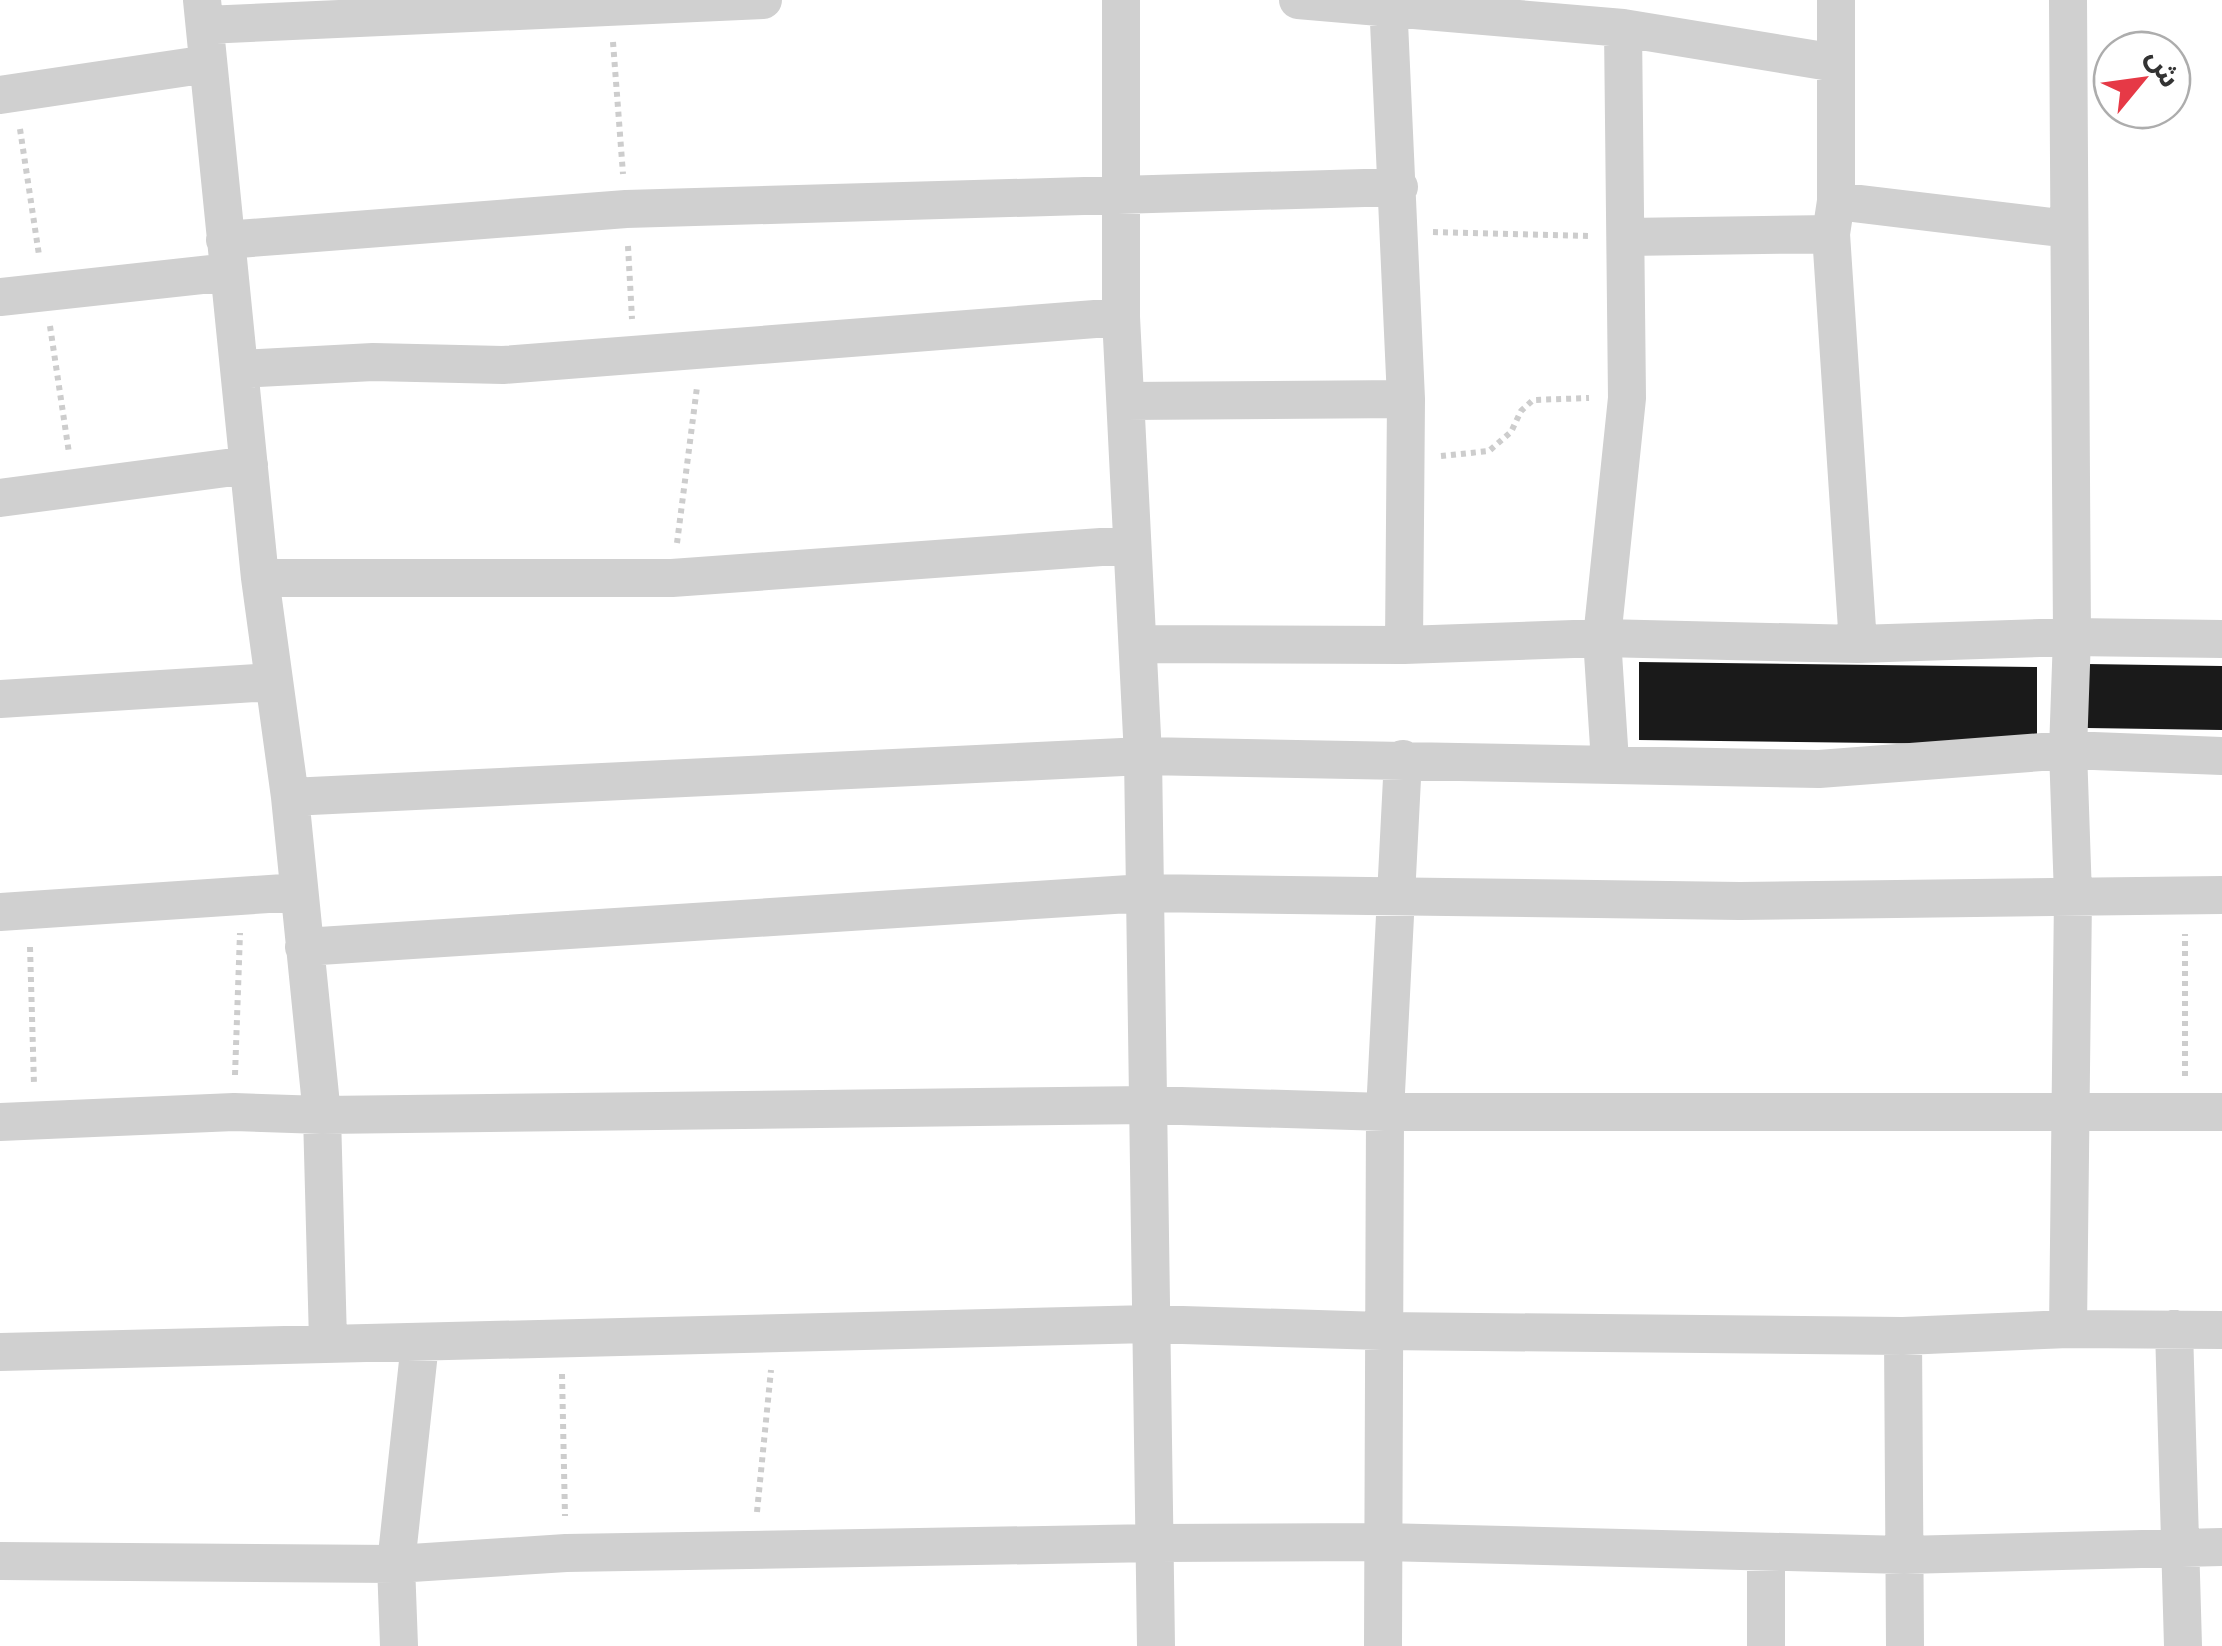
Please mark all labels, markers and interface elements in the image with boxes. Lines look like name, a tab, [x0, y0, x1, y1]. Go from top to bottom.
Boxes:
north arrow	[2092, 30, 2192, 130]
text: ش	[2141, 43, 2188, 92]

